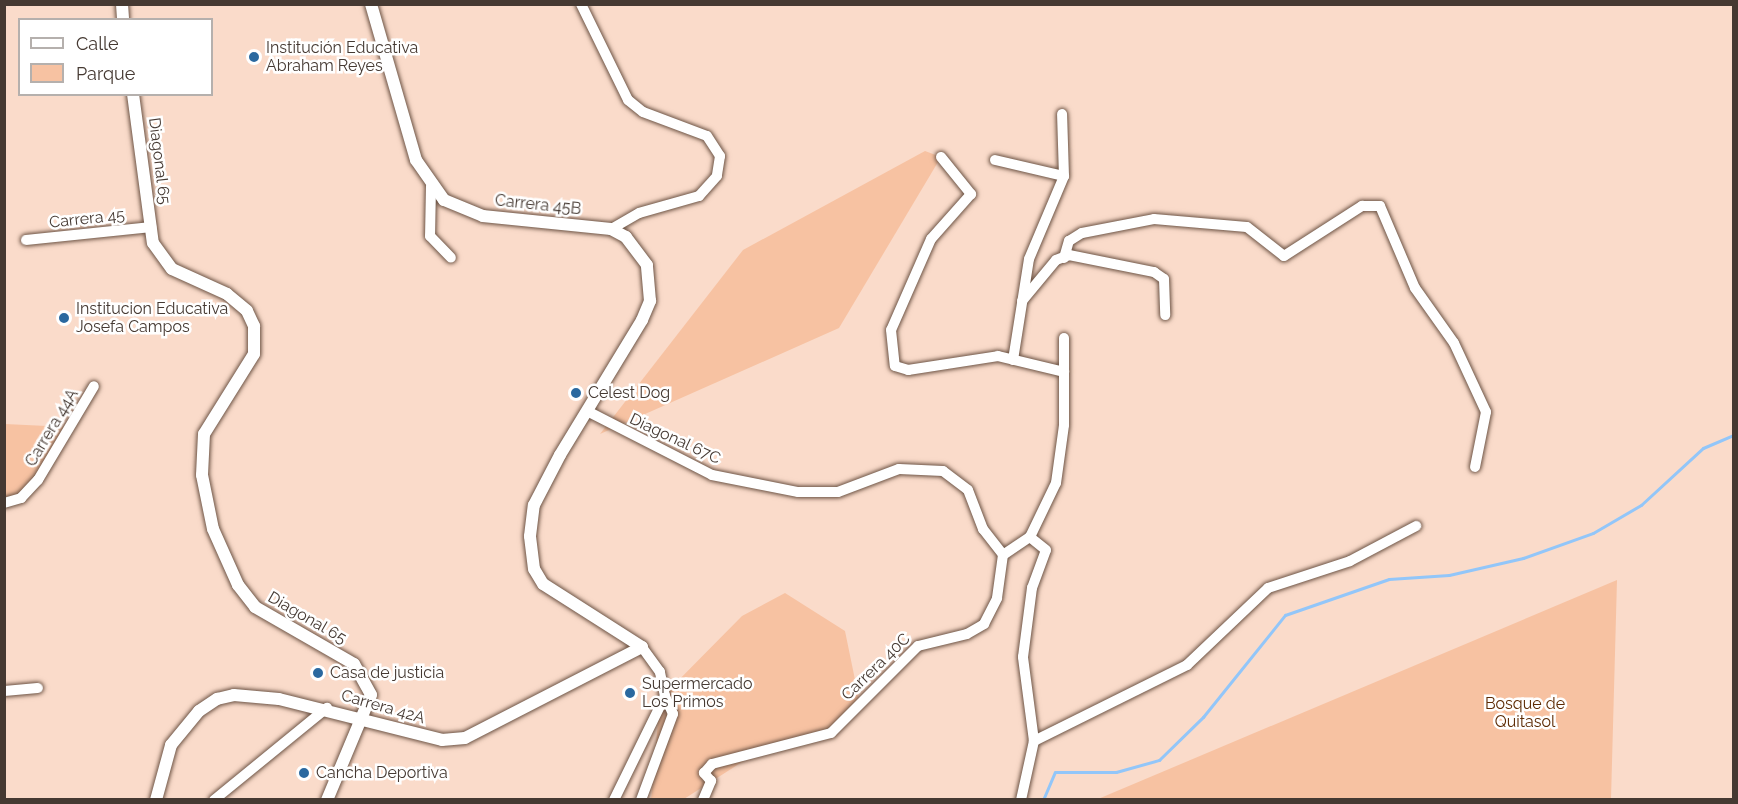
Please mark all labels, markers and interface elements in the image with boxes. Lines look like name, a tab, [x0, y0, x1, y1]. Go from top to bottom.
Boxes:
legend	[18, 18, 213, 96]
text: Calle	[76, 33, 119, 54]
place label: Institución Educativa Abraham Reyes	[266, 38, 418, 76]
marker: Institución Educativa Abraham Reyes	[247, 50, 261, 64]
text: Parque	[76, 63, 135, 84]
street label: Diagonal 65	[144, 116, 174, 206]
street label: Carrera 45B	[494, 191, 582, 219]
street label: Carrera 45	[48, 205, 126, 233]
place label: Institucion Educativa Josefa Campos	[76, 299, 228, 337]
marker: Institucion Educativa Josefa Campos	[57, 311, 71, 325]
place label: Celest Dog	[588, 383, 670, 403]
street label: Carrera 44A	[21, 386, 83, 470]
marker: Celest Dog	[569, 386, 583, 400]
street label: Diagonal 67C	[626, 409, 724, 469]
street label: Diagonal 65	[264, 588, 350, 648]
street label: Carrera 40C	[838, 630, 914, 704]
place label: Casa de justicia	[330, 663, 444, 683]
marker: Casa de justicia	[311, 666, 325, 680]
place label: Supermercado Los Primos	[642, 674, 753, 712]
street label: Carrera 42A	[339, 686, 427, 728]
marker: Supermercado Los Primos	[623, 686, 637, 700]
park label: Bosque de Quitasol	[1485, 694, 1565, 732]
place label: Cancha Deportiva	[316, 763, 448, 783]
marker: Cancha Deportiva	[297, 766, 311, 780]

